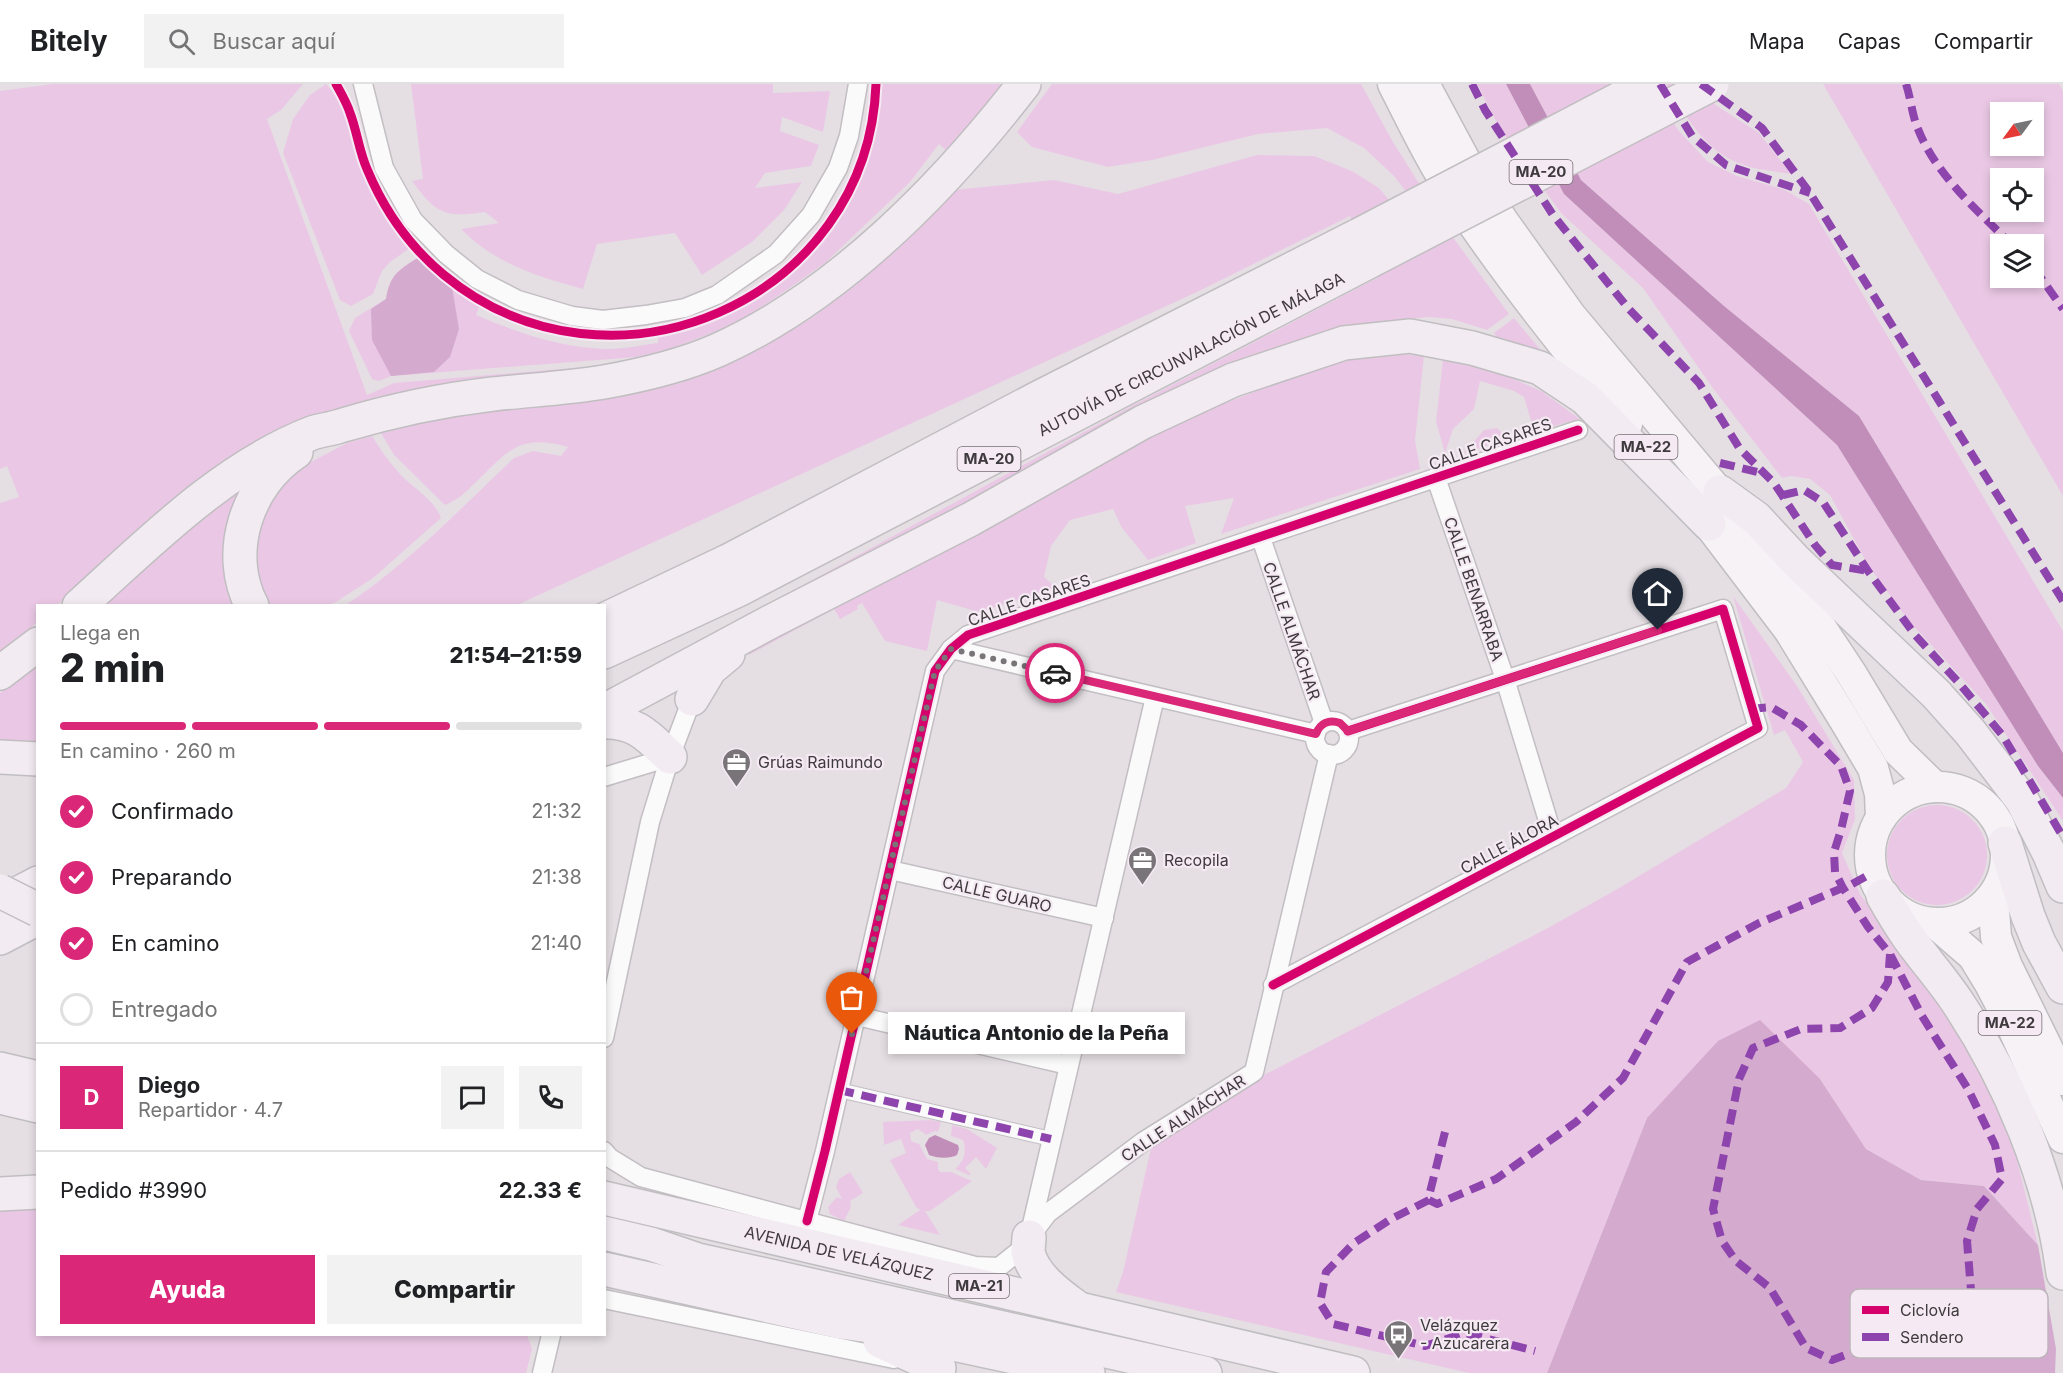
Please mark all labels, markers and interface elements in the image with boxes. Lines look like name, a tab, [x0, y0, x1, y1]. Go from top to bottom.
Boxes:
search box	[144, 14, 564, 68]
text: Bitely	[30, 24, 108, 58]
icon: search	[165, 25, 198, 58]
text: Buscar aquí	[213, 28, 335, 54]
text: Mapa	[1749, 29, 1805, 54]
text: Capas	[1838, 29, 1901, 54]
text: Compartir	[1934, 29, 2033, 54]
north arrow	[1990, 102, 2044, 156]
map controls	[1990, 102, 2044, 288]
road number: MA-20	[1510, 160, 1572, 184]
button: locate	[1990, 168, 2044, 222]
button: layers	[1990, 234, 2044, 288]
street label: AUTOVÍA DE CIRCUNVALACIÓN DE MÁLAGA	[1034, 268, 1348, 440]
street label: CALLE CASARES	[1426, 414, 1554, 474]
road number: MA-22	[1614, 435, 1678, 459]
road number: MA-20	[958, 447, 1020, 471]
street label: CALLE BENARRABA	[1440, 514, 1508, 664]
street label: CALLE ALMÁCHAR	[1259, 559, 1325, 703]
pin	[1632, 568, 1683, 630]
street label: CALLE CASARES	[965, 570, 1093, 630]
icon: home	[1641, 577, 1674, 610]
text: Llega en	[60, 621, 140, 645]
text: 21:54–21:59	[450, 642, 582, 668]
courier	[1025, 643, 1085, 703]
text: 2 min	[60, 644, 165, 691]
icon: car	[1039, 657, 1072, 690]
text: En camino · 260 m	[60, 739, 236, 763]
office icon: Grúas Raimundo	[721, 746, 753, 788]
place label: Grúas Raimundo	[758, 752, 883, 772]
icon: check	[60, 795, 93, 828]
text: Confirmado	[111, 798, 234, 824]
text: 21:32	[531, 799, 582, 823]
street label: CALLE ÁLORA	[1457, 810, 1561, 878]
office icon: Recopila	[1127, 844, 1159, 886]
place label: Recopila	[1164, 850, 1229, 870]
icon: check	[60, 861, 93, 894]
text: Preparando	[111, 864, 232, 890]
text: 21:38	[531, 865, 582, 889]
street label: CALLE GUARO	[940, 872, 1054, 916]
icon: check	[60, 927, 93, 960]
text: En camino	[111, 930, 219, 956]
text: 21:40	[530, 931, 582, 955]
pin	[826, 972, 877, 1034]
icon: bag	[835, 981, 868, 1014]
text: Entregado	[111, 996, 218, 1022]
road number: MA-22	[1978, 1011, 2042, 1035]
callout: Náutica Antonio de la Peña	[888, 1013, 1185, 1055]
text: Náutica Antonio de la Peña	[904, 1021, 1169, 1045]
button: chat	[441, 1066, 504, 1129]
button: phone	[519, 1066, 582, 1129]
street label: CALLE ALMÁCHAR	[1117, 1070, 1249, 1166]
text: Diego	[138, 1072, 200, 1098]
text: D	[84, 1084, 99, 1110]
text: Repartidor · 4.7	[138, 1098, 283, 1122]
text: Pedido #3990	[60, 1177, 207, 1203]
text: 22.33 €	[499, 1177, 582, 1203]
street label: AVENIDA DE VELÁZQUEZ	[743, 1222, 935, 1284]
button: Ayuda	[60, 1255, 315, 1324]
button: Compartir	[327, 1255, 582, 1324]
road number: MA-21	[949, 1274, 1009, 1298]
legend	[1850, 1289, 2048, 1358]
text: Ciclovía	[1900, 1300, 1960, 1320]
place label: Velázquez - Azucarera	[1420, 1315, 1510, 1353]
bus stop icon: Velázquez - Azucarera	[1383, 1318, 1415, 1360]
text: Sendero	[1900, 1327, 1964, 1347]

